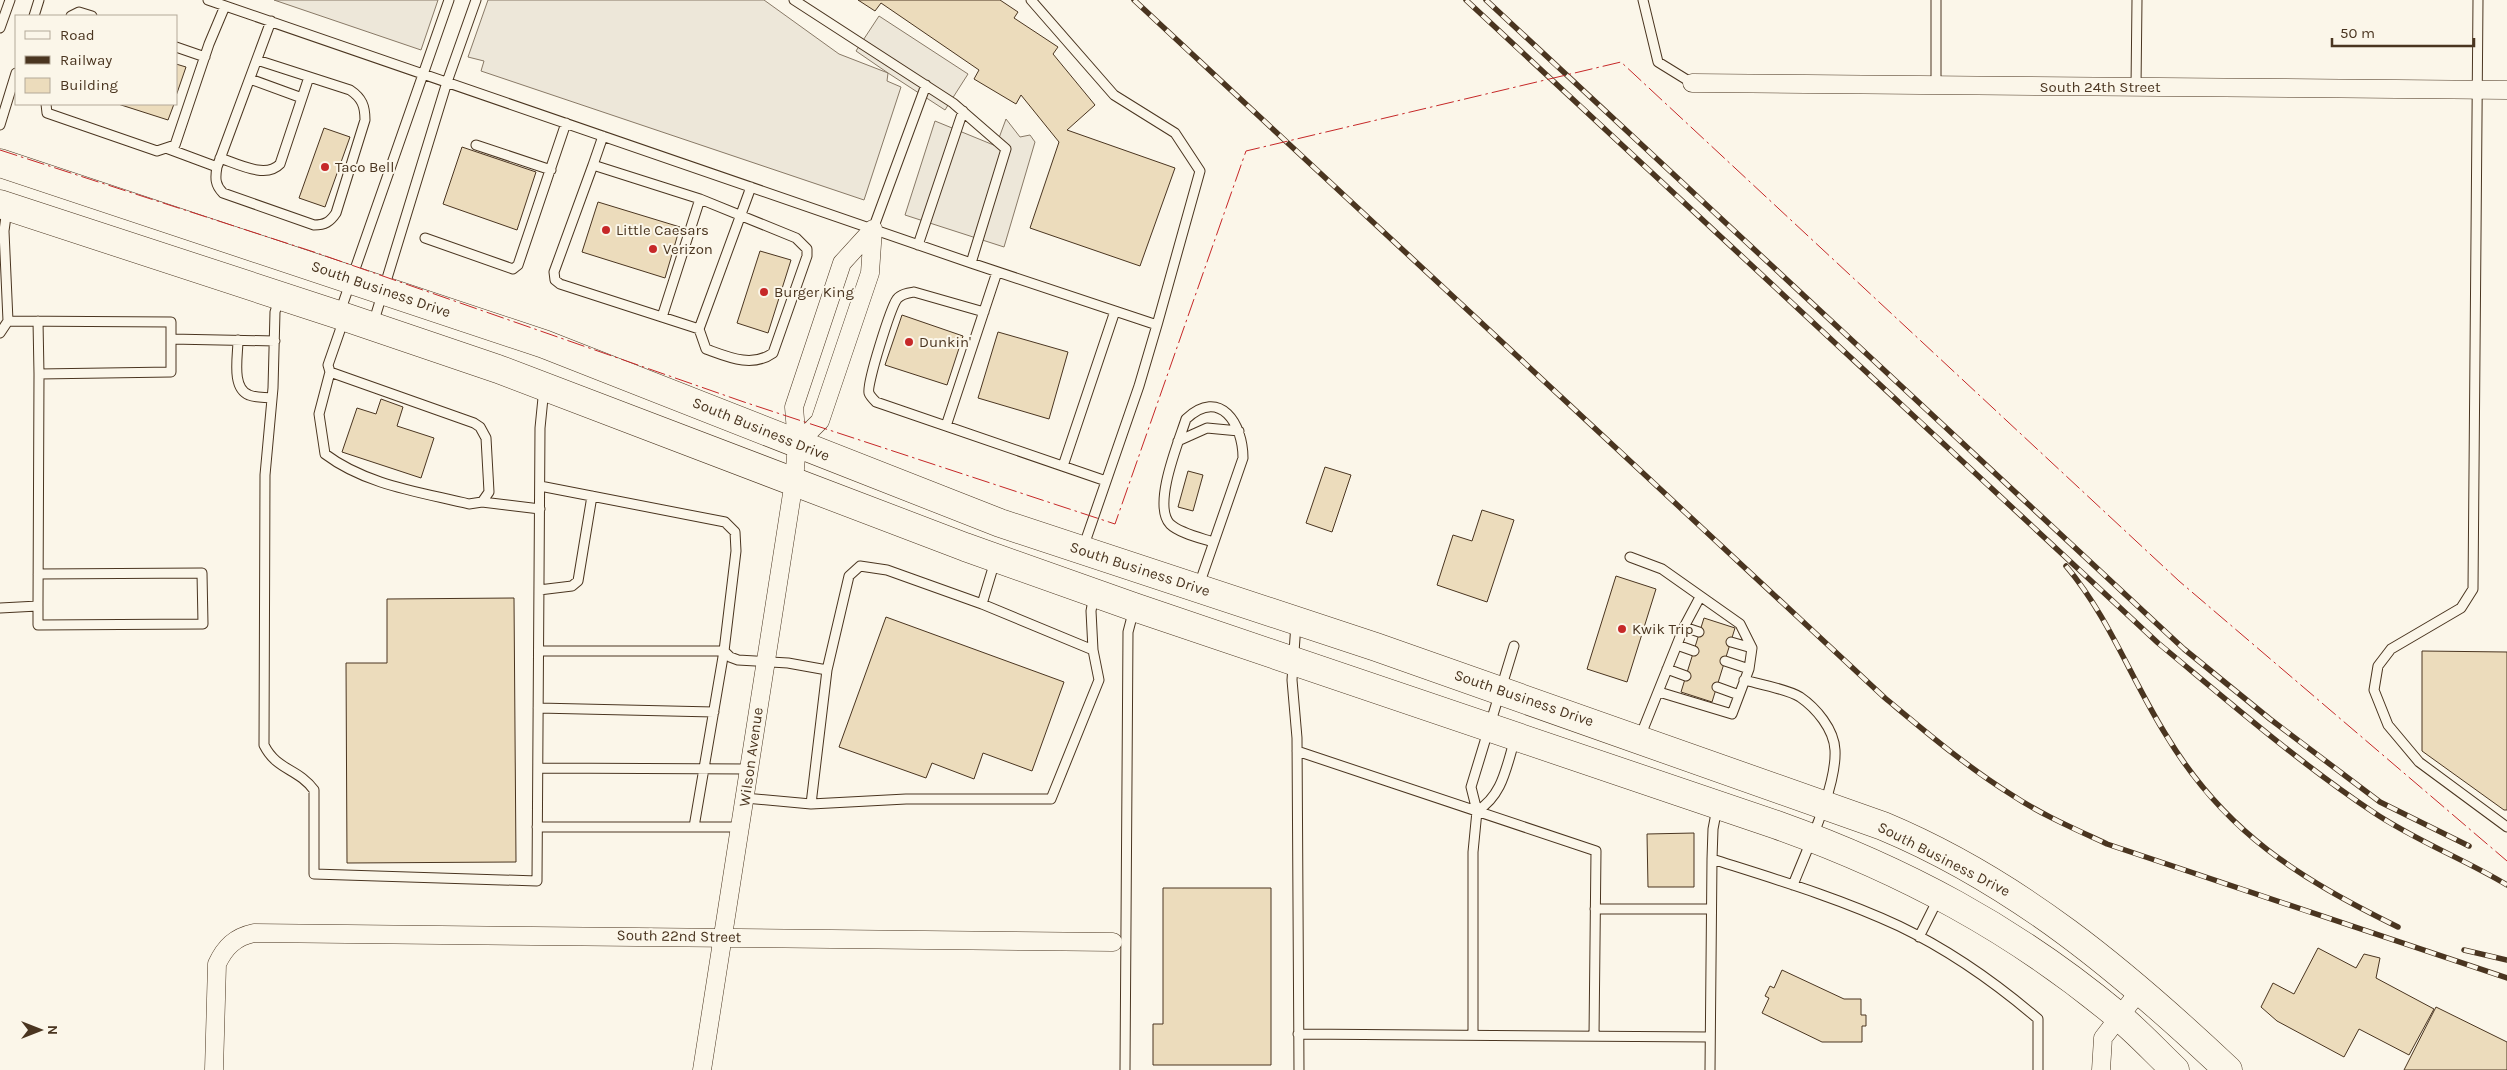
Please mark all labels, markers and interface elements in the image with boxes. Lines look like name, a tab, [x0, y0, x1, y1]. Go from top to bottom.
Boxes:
legend	[15, 15, 178, 105]
scale bar	[2332, 15, 2474, 47]
text: 50 m	[2340, 24, 2375, 42]
text: Road	[60, 26, 95, 44]
text: Railway	[60, 51, 112, 69]
text: Building	[60, 76, 118, 94]
street label: South 24th Street	[2039, 78, 2161, 96]
place label: Taco Bell	[335, 158, 394, 176]
marker: Taco Bell	[319, 161, 331, 173]
place label: Little Caesars	[616, 221, 709, 239]
marker: Little Caesars	[600, 224, 612, 236]
place label: Verizon	[663, 240, 713, 258]
marker: Verizon	[647, 243, 659, 255]
street label: South Business Drive	[309, 257, 453, 321]
place label: Burger King	[774, 283, 854, 301]
marker: Burger King	[758, 286, 770, 298]
place label: Dunkin'	[919, 333, 971, 351]
marker: Dunkin'	[903, 336, 915, 348]
street label: South Business Drive	[690, 393, 832, 465]
street label: South Business Drive	[1068, 538, 1212, 600]
place label: Kwik Trip	[1632, 620, 1694, 638]
marker: Kwik Trip	[1616, 623, 1628, 635]
street label: South Business Drive	[1452, 666, 1596, 730]
street label: Wilson Avenue	[735, 706, 767, 808]
street label: South Business Drive	[1875, 818, 2013, 900]
street label: South 22nd Street	[617, 926, 742, 946]
north arrow	[15, 1005, 65, 1055]
text: N	[44, 1025, 61, 1035]

